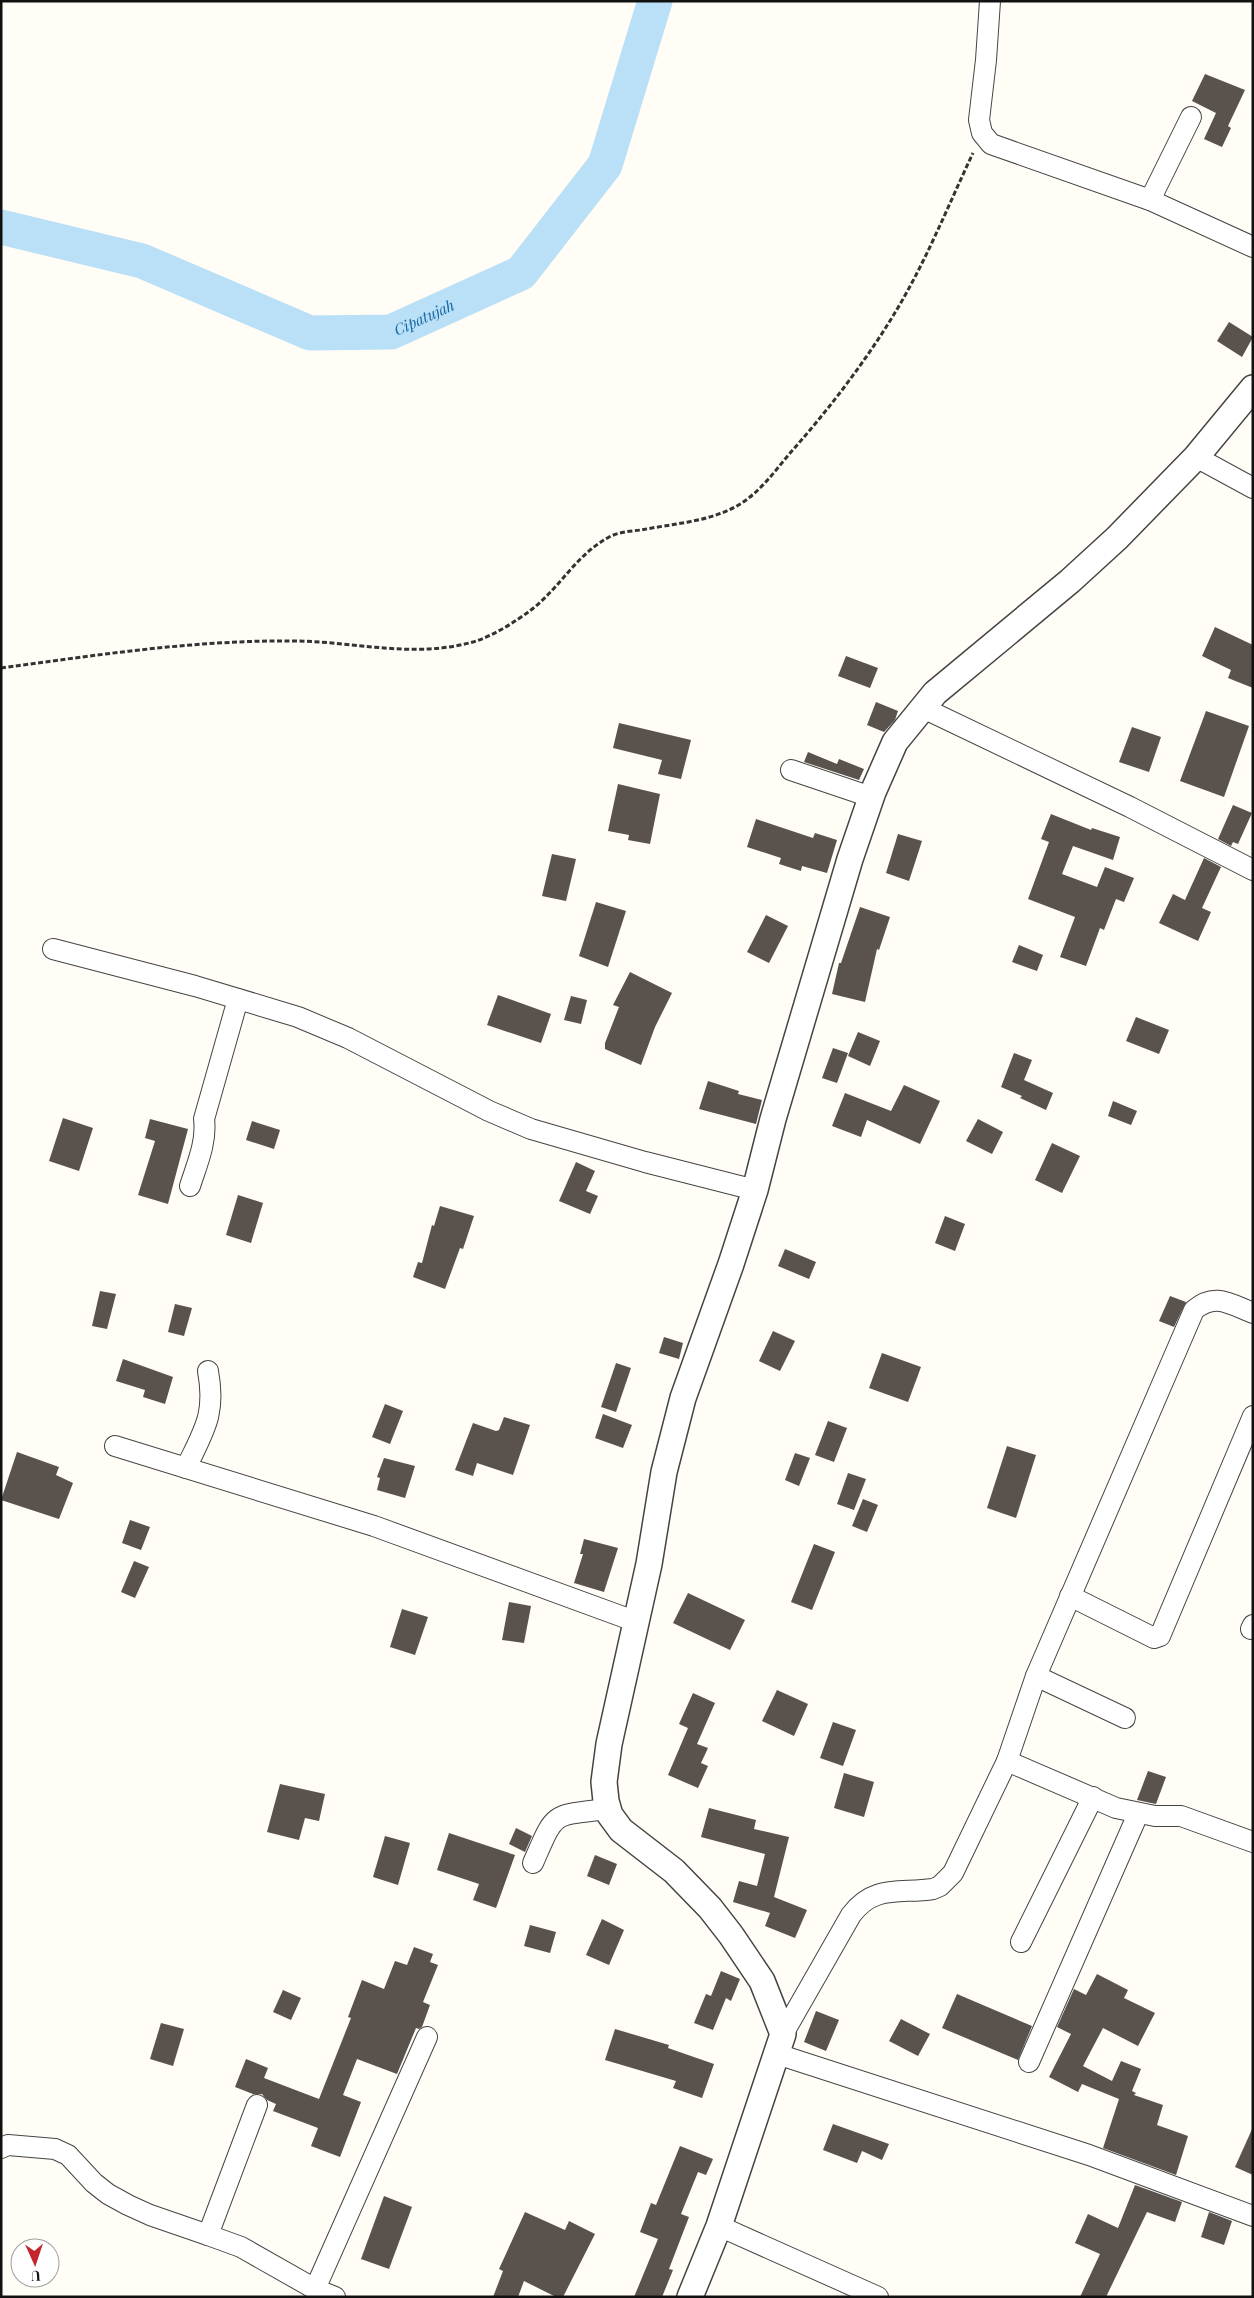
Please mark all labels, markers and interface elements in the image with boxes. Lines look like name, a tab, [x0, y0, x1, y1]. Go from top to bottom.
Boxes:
water label: Cipatujah	[391, 295, 457, 339]
north arrow	[10, 2238, 60, 2288]
text: U	[30, 2267, 41, 2286]

